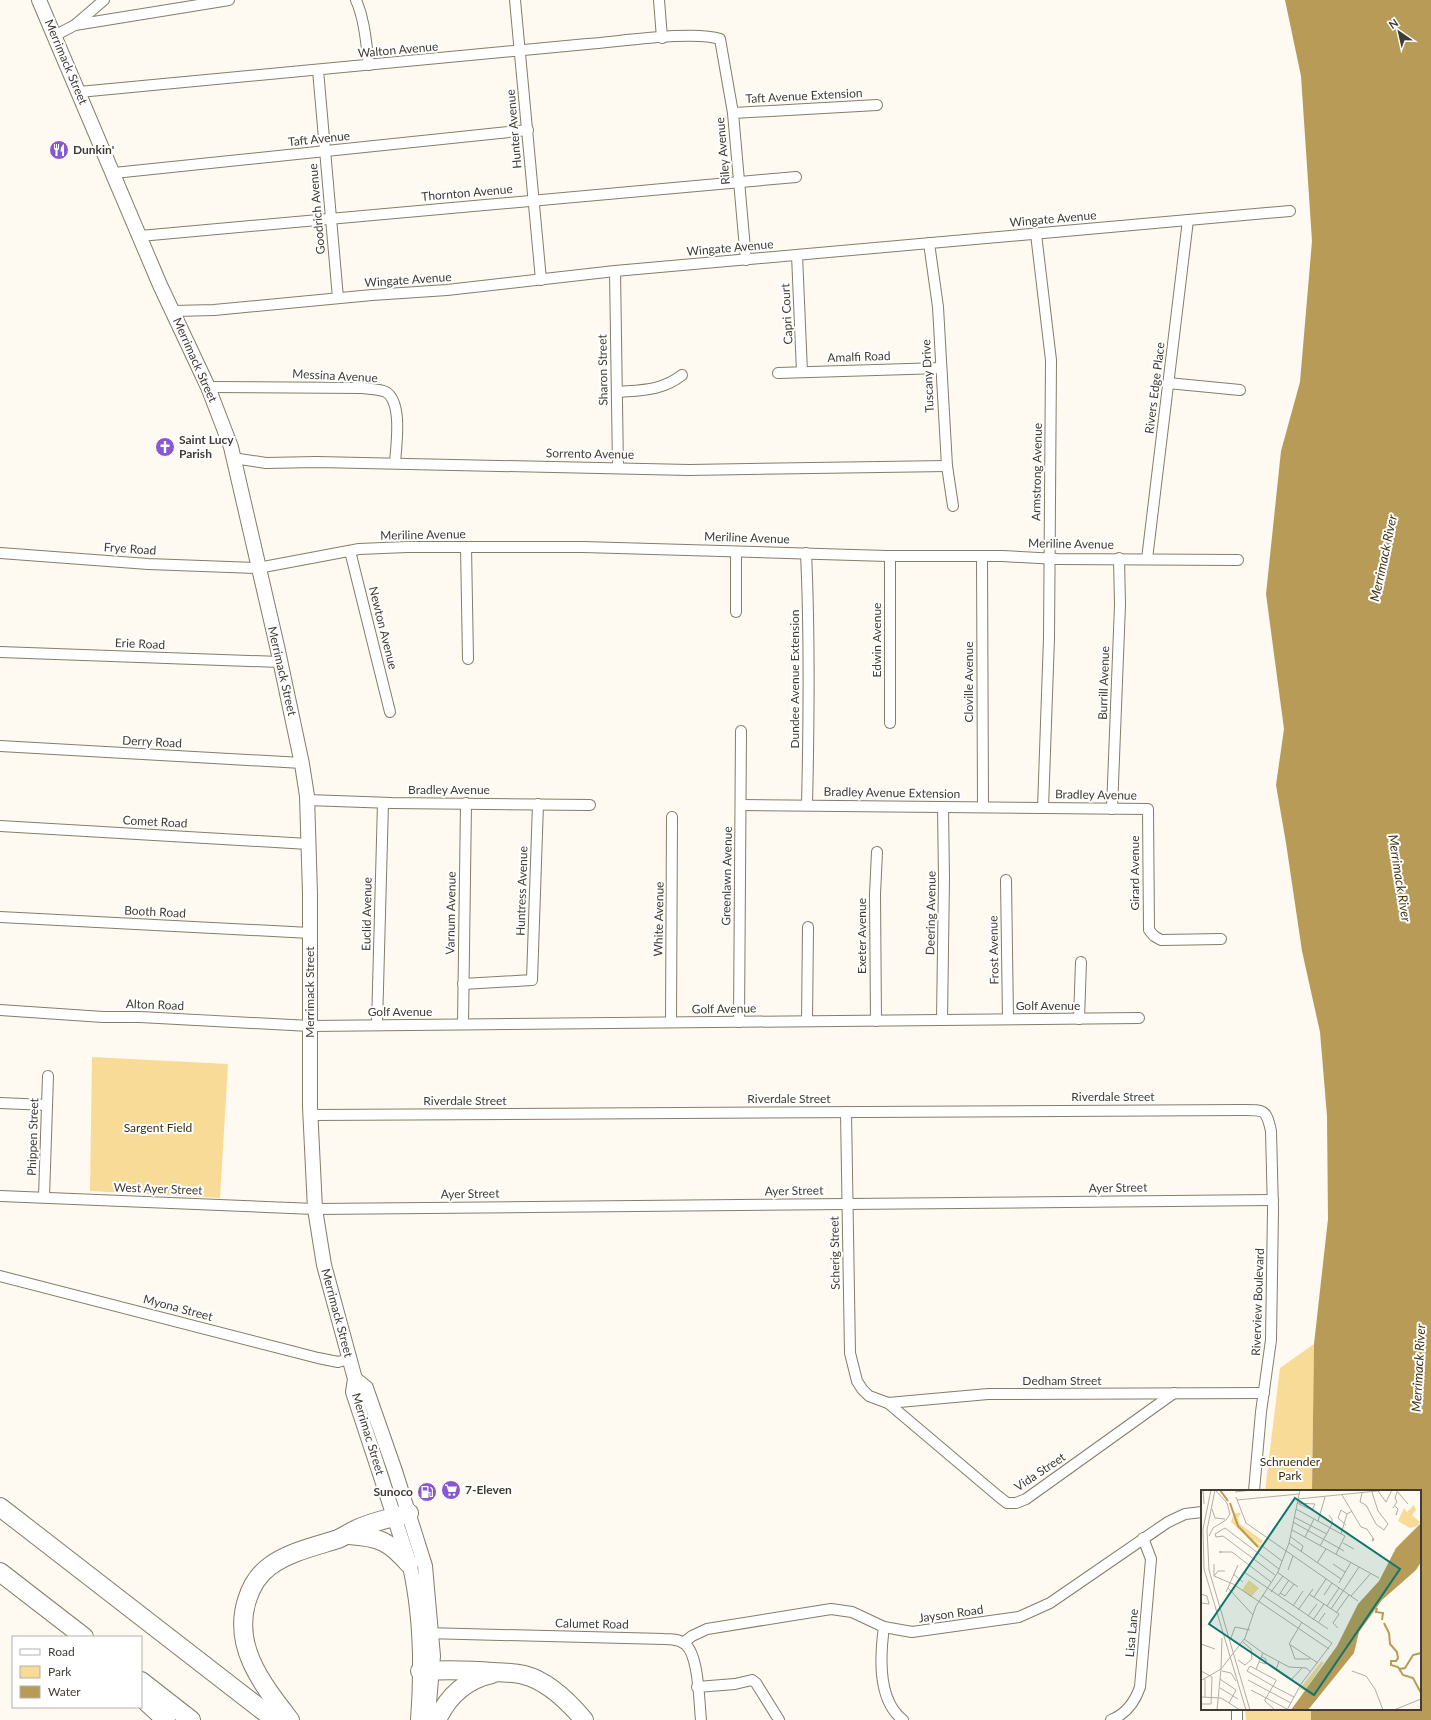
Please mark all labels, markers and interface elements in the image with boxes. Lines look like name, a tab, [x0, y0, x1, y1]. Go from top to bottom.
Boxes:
north arrow	[1379, 12, 1419, 52]
text: N	[1386, 16, 1400, 31]
street label: Merrimack Street	[42, 17, 91, 107]
street label: Walton Avenue	[357, 39, 439, 60]
street label: Taft Avenue Extension	[745, 85, 863, 106]
street label: Hunter Avenue	[503, 89, 524, 169]
street label: Riley Avenue	[712, 117, 733, 185]
street label: Taft Avenue	[287, 128, 351, 149]
restaurant icon: Dunkin'	[48, 139, 70, 161]
place label: Dunkin'	[73, 142, 114, 157]
street label: Goodrich Avenue	[305, 163, 328, 255]
street label: Thornton Avenue	[421, 181, 513, 204]
street label: Wingate Avenue	[1009, 207, 1097, 230]
street label: Wingate Avenue	[686, 236, 774, 259]
street label: Wingate Avenue	[364, 269, 452, 290]
street label: Capri Court	[777, 282, 796, 345]
street label: Merrimack Street	[170, 315, 221, 405]
street label: Sharon Street	[594, 334, 611, 406]
street label: Tuscany Drive	[918, 339, 937, 413]
street label: Rivers Edge Place	[1141, 341, 1168, 435]
street label: Amalfi Road	[827, 348, 891, 365]
street label: Messina Avenue	[292, 366, 378, 385]
street label: Armstrong Avenue	[1028, 423, 1045, 521]
place label: Saint Lucy Parish	[179, 432, 234, 461]
church icon: Saint Lucy Parish	[154, 436, 176, 458]
street label: Sorrento Avenue	[546, 445, 634, 462]
water label: Merrimack River	[1366, 513, 1400, 603]
street label: Meriline Avenue	[380, 526, 466, 543]
street label: Meriline Avenue	[704, 529, 790, 546]
street label: Meriline Avenue	[1028, 535, 1114, 552]
street label: Frye Road	[103, 539, 157, 558]
street label: Newton Avenue	[366, 585, 401, 671]
street label: Edwin Avenue	[869, 603, 884, 677]
street label: Dundee Avenue Extension	[787, 609, 802, 749]
street label: Merrimack Street	[265, 625, 300, 718]
street label: Erie Road	[115, 635, 165, 652]
street label: Cloville Avenue	[961, 642, 976, 722]
street label: Burrill Avenue	[1095, 646, 1112, 720]
street label: Derry Road	[122, 732, 182, 751]
street label: Bradley Avenue	[408, 782, 490, 797]
street label: Bradley Avenue Extension	[824, 784, 961, 801]
street label: Bradley Avenue	[1055, 786, 1137, 803]
street label: Comet Road	[122, 812, 188, 831]
street label: Greenlawn Avenue	[718, 826, 735, 926]
water label: Merrimack River	[1385, 833, 1415, 923]
street label: Girard Avenue	[1127, 835, 1142, 911]
street label: Huntress Avenue	[512, 846, 531, 936]
street label: Varnum Avenue	[442, 871, 459, 955]
street label: Deering Avenue	[922, 871, 939, 955]
street label: Euclid Avenue	[358, 877, 375, 951]
street label: White Avenue	[650, 881, 667, 957]
street label: Exeter Avenue	[854, 898, 869, 974]
street label: Booth Road	[124, 902, 186, 921]
street label: Frost Avenue	[985, 915, 1002, 985]
street label: Merrimack Street	[302, 946, 317, 1038]
street label: Alton Road	[126, 996, 184, 1013]
street label: Golf Avenue	[1016, 998, 1080, 1013]
street label: Golf Avenue	[692, 1000, 756, 1017]
street label: Golf Avenue	[368, 1004, 432, 1019]
street label: Riverdale Street	[1071, 1089, 1155, 1104]
street label: Riverdale Street	[747, 1091, 831, 1106]
street label: Riverdale Street	[423, 1093, 507, 1108]
street label: Phippen Street	[24, 1097, 41, 1176]
park label: Sargent Field	[124, 1120, 192, 1135]
street label: West Ayer Street	[113, 1179, 203, 1198]
street label: Ayer Street	[1088, 1179, 1148, 1196]
street label: Ayer Street	[764, 1182, 824, 1199]
street label: Ayer Street	[440, 1185, 500, 1202]
street label: Scherig Street	[826, 1215, 843, 1290]
street label: Riverview Boulevard	[1248, 1248, 1267, 1356]
street label: Merrimack Street	[318, 1267, 357, 1360]
street label: Myona Street	[142, 1291, 215, 1324]
water label: Merrimack River	[1408, 1323, 1428, 1413]
street label: Dedham Street	[1022, 1373, 1102, 1388]
street label: Merrimac Street	[349, 1391, 388, 1477]
street label: Vida Street	[1011, 1449, 1069, 1494]
park label: Schruender Park	[1260, 1454, 1321, 1483]
supermarket icon: 7-Eleven	[440, 1479, 462, 1501]
fuel station icon: Sunoco	[416, 1481, 438, 1503]
place label: 7-Eleven	[465, 1482, 512, 1497]
place label: Sunoco	[374, 1484, 413, 1499]
inset map	[1201, 1490, 1421, 1710]
street label: Jayson Road	[918, 1602, 984, 1625]
street label: Lisa Lane	[1122, 1608, 1141, 1658]
street label: Calumet Road	[555, 1615, 629, 1632]
legend	[12, 1636, 142, 1708]
text: Road	[48, 1644, 75, 1659]
text: Park	[48, 1664, 72, 1679]
text: Water	[48, 1684, 81, 1699]

